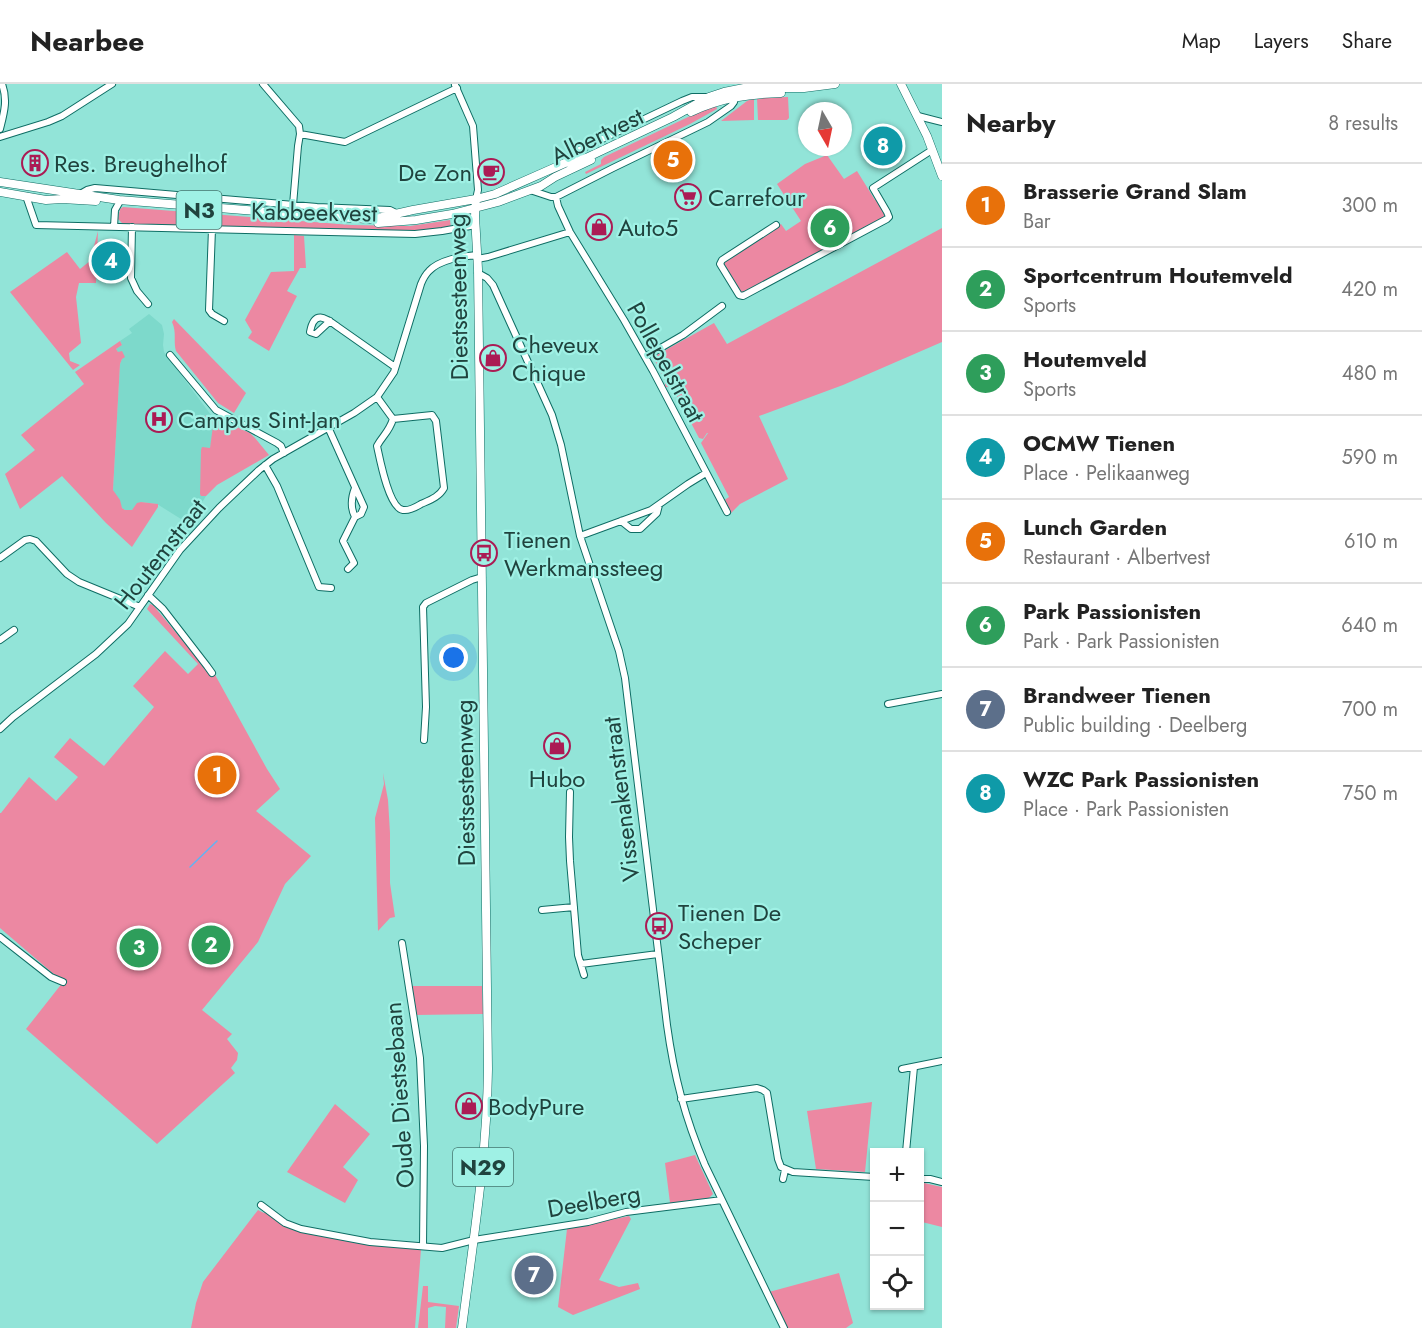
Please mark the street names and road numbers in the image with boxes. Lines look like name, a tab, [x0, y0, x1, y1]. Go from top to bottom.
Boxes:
street label: Albertvest	[545, 98, 650, 174]
road number: N3	[176, 191, 222, 229]
street label: Kabbeekvest	[251, 193, 378, 231]
street label: Diestsesteenweg	[439, 213, 477, 381]
street label: Pollepelstraat	[618, 295, 714, 429]
street label: Houtemstraat	[106, 491, 215, 617]
street label: Diestsesteenweg	[446, 699, 484, 867]
street label: Vissenakenstraat	[594, 714, 648, 883]
street label: Oude Diestsebaan	[375, 1001, 423, 1189]
road number: N29	[453, 1148, 513, 1186]
street label: Deelberg	[545, 1176, 643, 1226]

